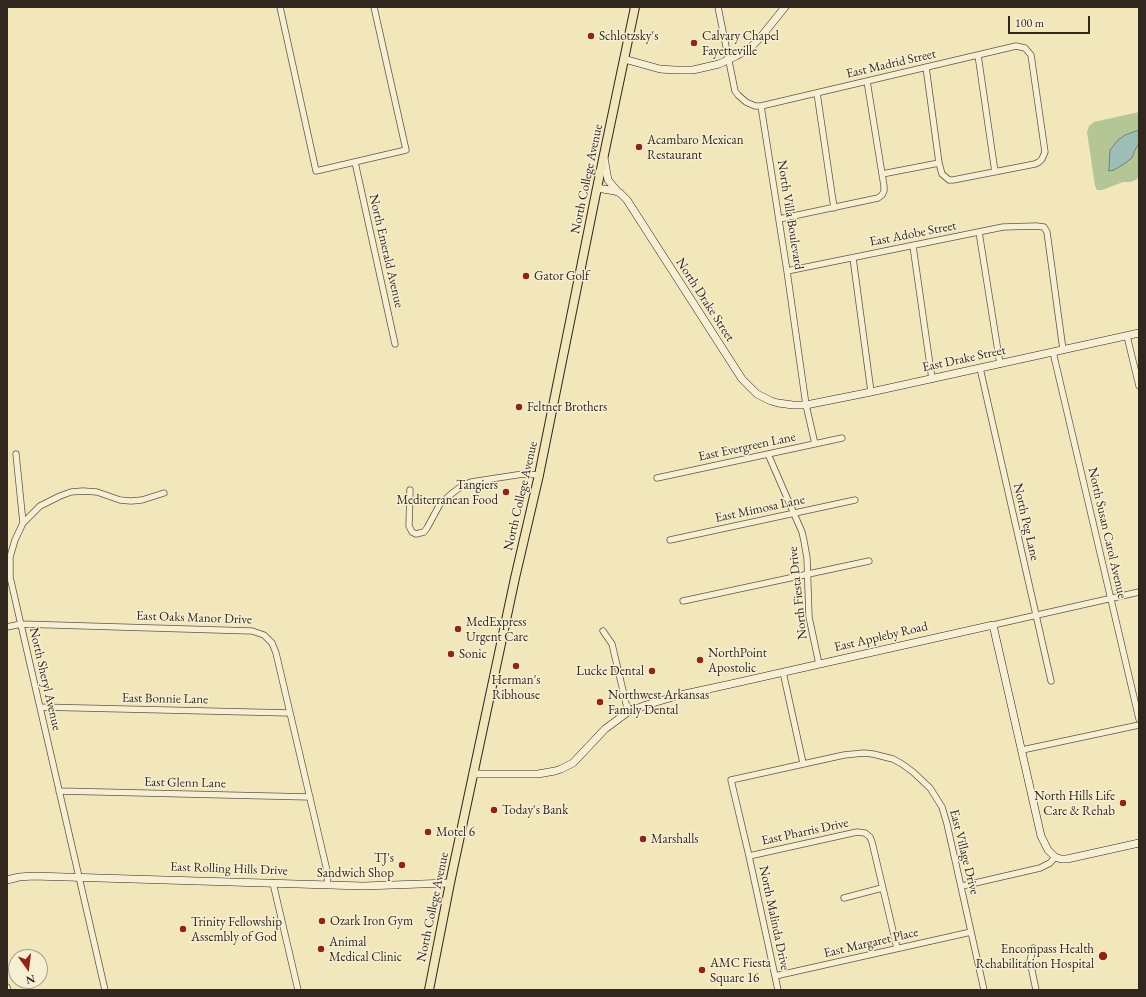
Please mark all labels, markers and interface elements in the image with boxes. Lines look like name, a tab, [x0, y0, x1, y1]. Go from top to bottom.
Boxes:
scale bar	[1010, 8, 1092, 34]
text: 100 m	[1015, 15, 1044, 31]
place label: Schlotzsky's	[599, 28, 658, 44]
place label: Calvary Chapel Fayetteville	[702, 28, 779, 59]
marker: Schlotzsky's	[586, 31, 596, 41]
marker: Calvary Chapel Fayetteville	[689, 38, 699, 48]
street label: East Madrid Street	[845, 46, 937, 82]
street label: North College Avenue	[568, 123, 606, 235]
place label: Acambaro Mexican Restaurant	[647, 132, 744, 163]
marker: Acambaro Mexican Restaurant	[634, 142, 644, 152]
street label: North Villa Boulevard	[774, 159, 806, 271]
street label: North Emerald Avenue	[365, 193, 407, 309]
street label: East Adobe Street	[868, 218, 958, 250]
street label: North Drake Street	[672, 255, 738, 345]
place label: Gator Golf	[534, 268, 589, 284]
marker: Gator Golf	[521, 271, 531, 281]
street label: East Drake Street	[921, 343, 1007, 375]
place label: Feltner Brothers	[527, 399, 607, 415]
marker: Feltner Brothers	[514, 402, 524, 412]
street label: East Evergreen Lane	[697, 429, 797, 465]
street label: North College Avenue	[501, 440, 541, 552]
street label: North Susan Carol Avenue	[1084, 466, 1130, 600]
place label: Tangiers Mediterranean Food	[397, 477, 498, 508]
street label: North Peg Lane	[1010, 482, 1042, 562]
marker: Tangiers Mediterranean Food	[501, 487, 511, 497]
street label: East Mimosa Lane	[714, 492, 806, 526]
street label: North Fiesta Drive	[785, 546, 811, 640]
street label: East Oaks Manor Drive	[136, 608, 252, 628]
place label: MedExpress Urgent Care	[466, 614, 528, 645]
street label: East Appleby Road	[833, 619, 929, 655]
marker: MedExpress Urgent Care	[453, 624, 463, 634]
street label: North Sheryl Avenue	[26, 626, 64, 732]
place label: NorthPoint Apostolic	[708, 645, 767, 676]
place label: Sonic	[459, 646, 487, 662]
marker: Sonic	[446, 649, 456, 659]
marker: NorthPoint Apostolic	[695, 655, 705, 665]
marker: Herman's Ribhouse	[511, 661, 521, 671]
place label: Lucke Dental	[576, 663, 644, 679]
marker: Lucke Dental	[647, 666, 657, 676]
place label: Herman's Ribhouse	[492, 672, 540, 703]
place label: Northwest Arkansas Family Dental	[608, 687, 709, 718]
street label: East Bonnie Lane	[122, 690, 208, 708]
marker: Northwest Arkansas Family Dental	[595, 697, 605, 707]
street label: East Glenn Lane	[144, 774, 226, 792]
place label: North Hills Life Care & Rehab	[1034, 788, 1115, 819]
marker: North Hills Life Care & Rehab	[1118, 798, 1128, 808]
place label: Today's Bank	[502, 802, 568, 818]
marker: Today's Bank	[489, 805, 499, 815]
street label: East Village Drive	[946, 808, 982, 896]
street label: East Pharris Drive	[760, 815, 850, 849]
place label: Motel 6	[436, 824, 475, 840]
marker: Motel 6	[423, 827, 433, 837]
place label: Marshalls	[651, 831, 699, 847]
marker: Marshalls	[638, 834, 648, 844]
place label: TJ's Sandwich Shop	[317, 850, 394, 881]
street label: North College Avenue	[414, 851, 452, 963]
street label: East Rolling Hills Drive	[170, 859, 288, 879]
marker: TJ's Sandwich Shop	[397, 860, 407, 870]
street label: North Malinda Drive	[755, 864, 793, 972]
place label: Ozark Iron Gym	[330, 913, 413, 929]
place label: Trinity Fellowship Assembly of God	[191, 914, 282, 945]
marker: Ozark Iron Gym	[317, 916, 327, 926]
marker: Trinity Fellowship Assembly of God	[178, 924, 188, 934]
street label: East Margaret Place	[822, 925, 920, 961]
place label: Animal Medical Clinic	[329, 934, 402, 965]
place label: Encompass Health Rehabilitation Hospital	[976, 941, 1094, 972]
marker: Animal Medical Clinic	[316, 944, 326, 954]
north arrow	[8, 949, 48, 989]
marker: Encompass Health Rehabilitation Hospital	[1097, 950, 1109, 962]
place label: AMC Fiesta Square 16	[710, 955, 771, 986]
marker: AMC Fiesta Square 16	[697, 965, 707, 975]
text: N	[25, 972, 37, 988]

